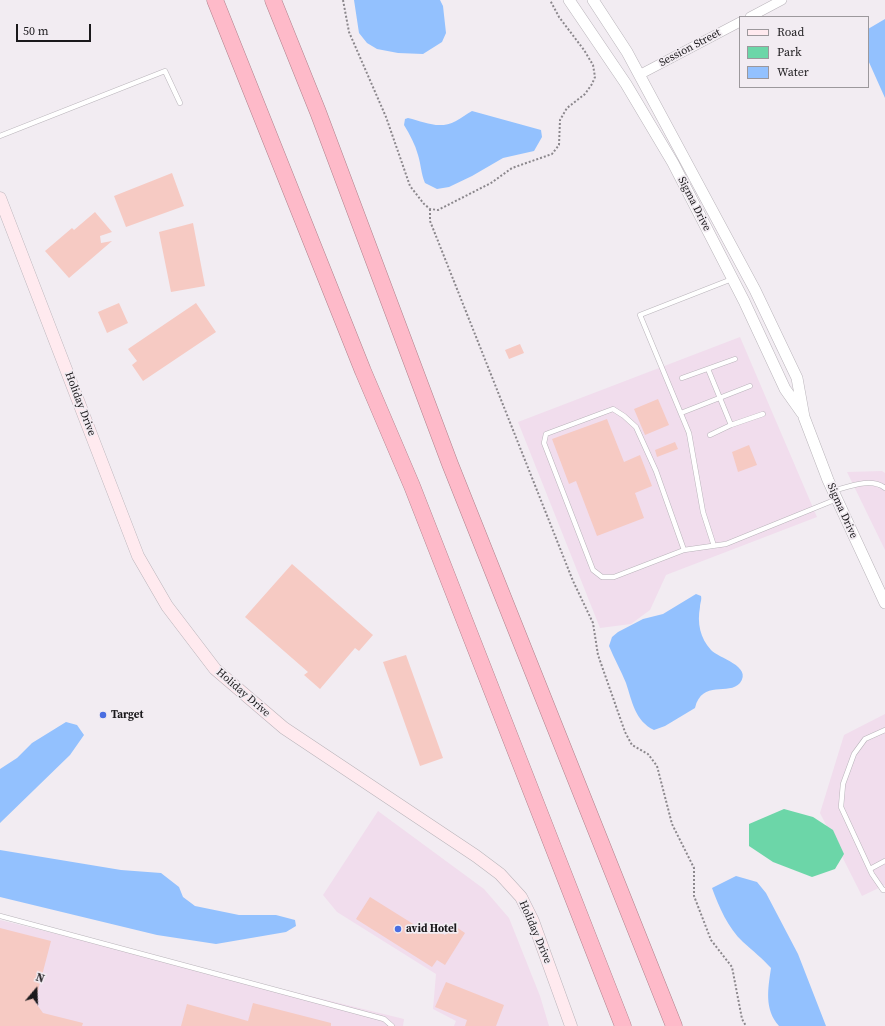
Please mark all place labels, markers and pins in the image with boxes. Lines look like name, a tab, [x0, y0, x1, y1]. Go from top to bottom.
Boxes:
place label: Target	[111, 708, 144, 722]
marker: Target	[98, 710, 108, 720]
place label: avid Hotel	[406, 922, 457, 936]
marker: avid Hotel	[393, 924, 403, 934]

